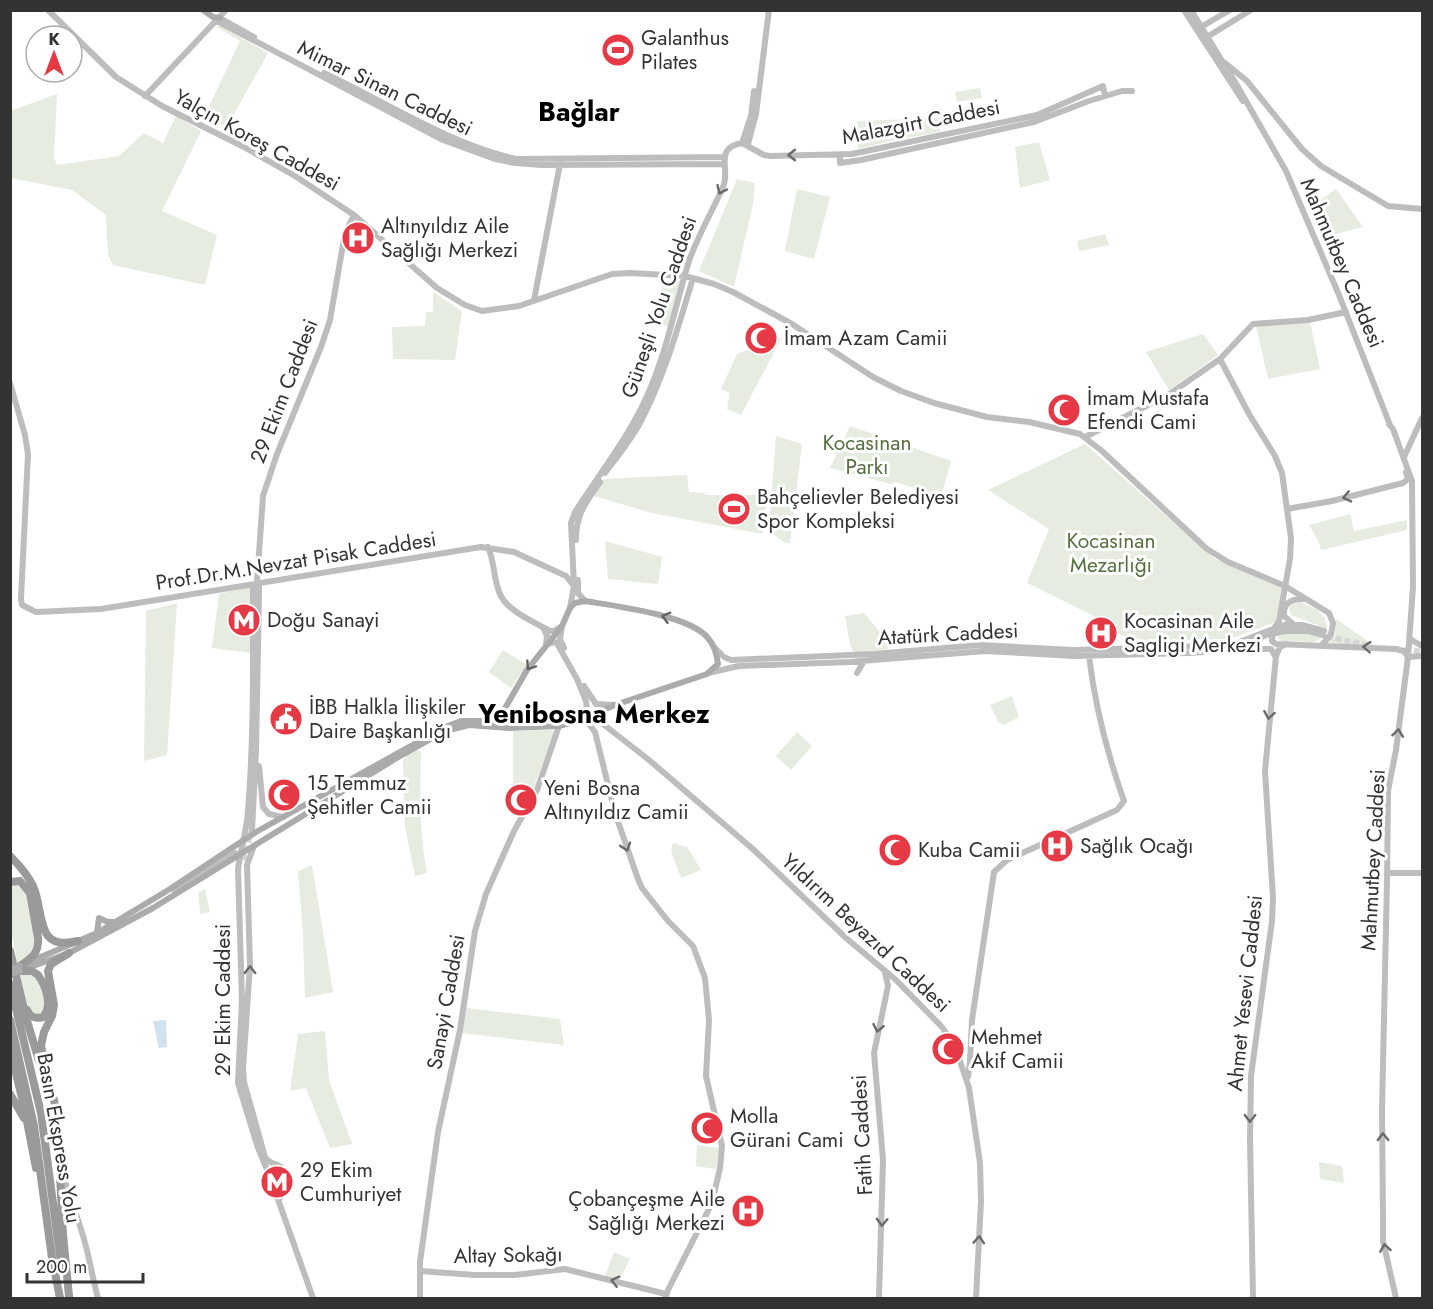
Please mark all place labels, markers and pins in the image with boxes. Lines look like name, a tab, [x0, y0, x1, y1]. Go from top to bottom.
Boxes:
place label: Galanthus Pilates	[641, 23, 729, 77]
sports icon: Galanthus Pilates	[600, 32, 636, 68]
place label: Altınyıldız Aile Sağlığı Merkezi	[381, 211, 518, 265]
hospital icon: Altınyıldız Aile Sağlığı Merkezi	[340, 220, 376, 256]
mosque icon: İmam Azam Camii	[743, 320, 779, 356]
place label: İmam Azam Camii	[784, 323, 947, 353]
place label: İmam Mustafa Efendi Cami	[1087, 383, 1209, 437]
mosque icon: İmam Mustafa Efendi Cami	[1046, 392, 1082, 428]
place label: Bahçelievler Belediyesi Spor Kompleksi	[757, 482, 959, 536]
sports icon: Bahçelievler Belediyesi Spor Kompleksi	[716, 491, 752, 527]
metro station icon: Doğu Sanayi	[226, 602, 262, 638]
place label: Doğu Sanayi	[267, 605, 379, 635]
place label: Kocasinan Aile Sagligi Merkezi	[1124, 606, 1261, 660]
hospital icon: Kocasinan Aile Sagligi Merkezi	[1083, 615, 1119, 651]
place label: İBB Halkla İlişkiler Daire Başkanlığı	[309, 692, 467, 746]
public building icon: İBB Halkla İlişkiler Daire Başkanlığı	[268, 701, 304, 737]
place label: 15 Temmuz Şehitler Camii	[307, 768, 432, 822]
place label: Yeni Bosna Altınyıldız Camii	[544, 773, 689, 827]
mosque icon: 15 Temmuz Şehitler Camii	[266, 777, 302, 813]
mosque icon: Yeni Bosna Altınyıldız Camii	[503, 782, 539, 818]
hospital icon: Sağlık Ocağı	[1039, 828, 1075, 864]
place label: Sağlık Ocağı	[1080, 831, 1194, 861]
mosque icon: Kuba Camii	[877, 832, 913, 868]
place label: Kuba Camii	[918, 835, 1020, 865]
place label: Mehmet Akif Camii	[971, 1022, 1064, 1076]
mosque icon: Mehmet Akif Camii	[930, 1031, 966, 1067]
place label: Molla Gürani Cami	[730, 1101, 844, 1155]
mosque icon: Molla Gürani Cami	[689, 1110, 725, 1146]
place label: 29 Ekim Cumhuriyet	[300, 1155, 401, 1209]
metro station icon: 29 Ekim Cumhuriyet	[259, 1164, 295, 1200]
place label: Çobançeşme Aile Sağlığı Merkezi	[568, 1184, 725, 1238]
hospital icon: Çobançeşme Aile Sağlığı Merkezi	[730, 1193, 766, 1229]

